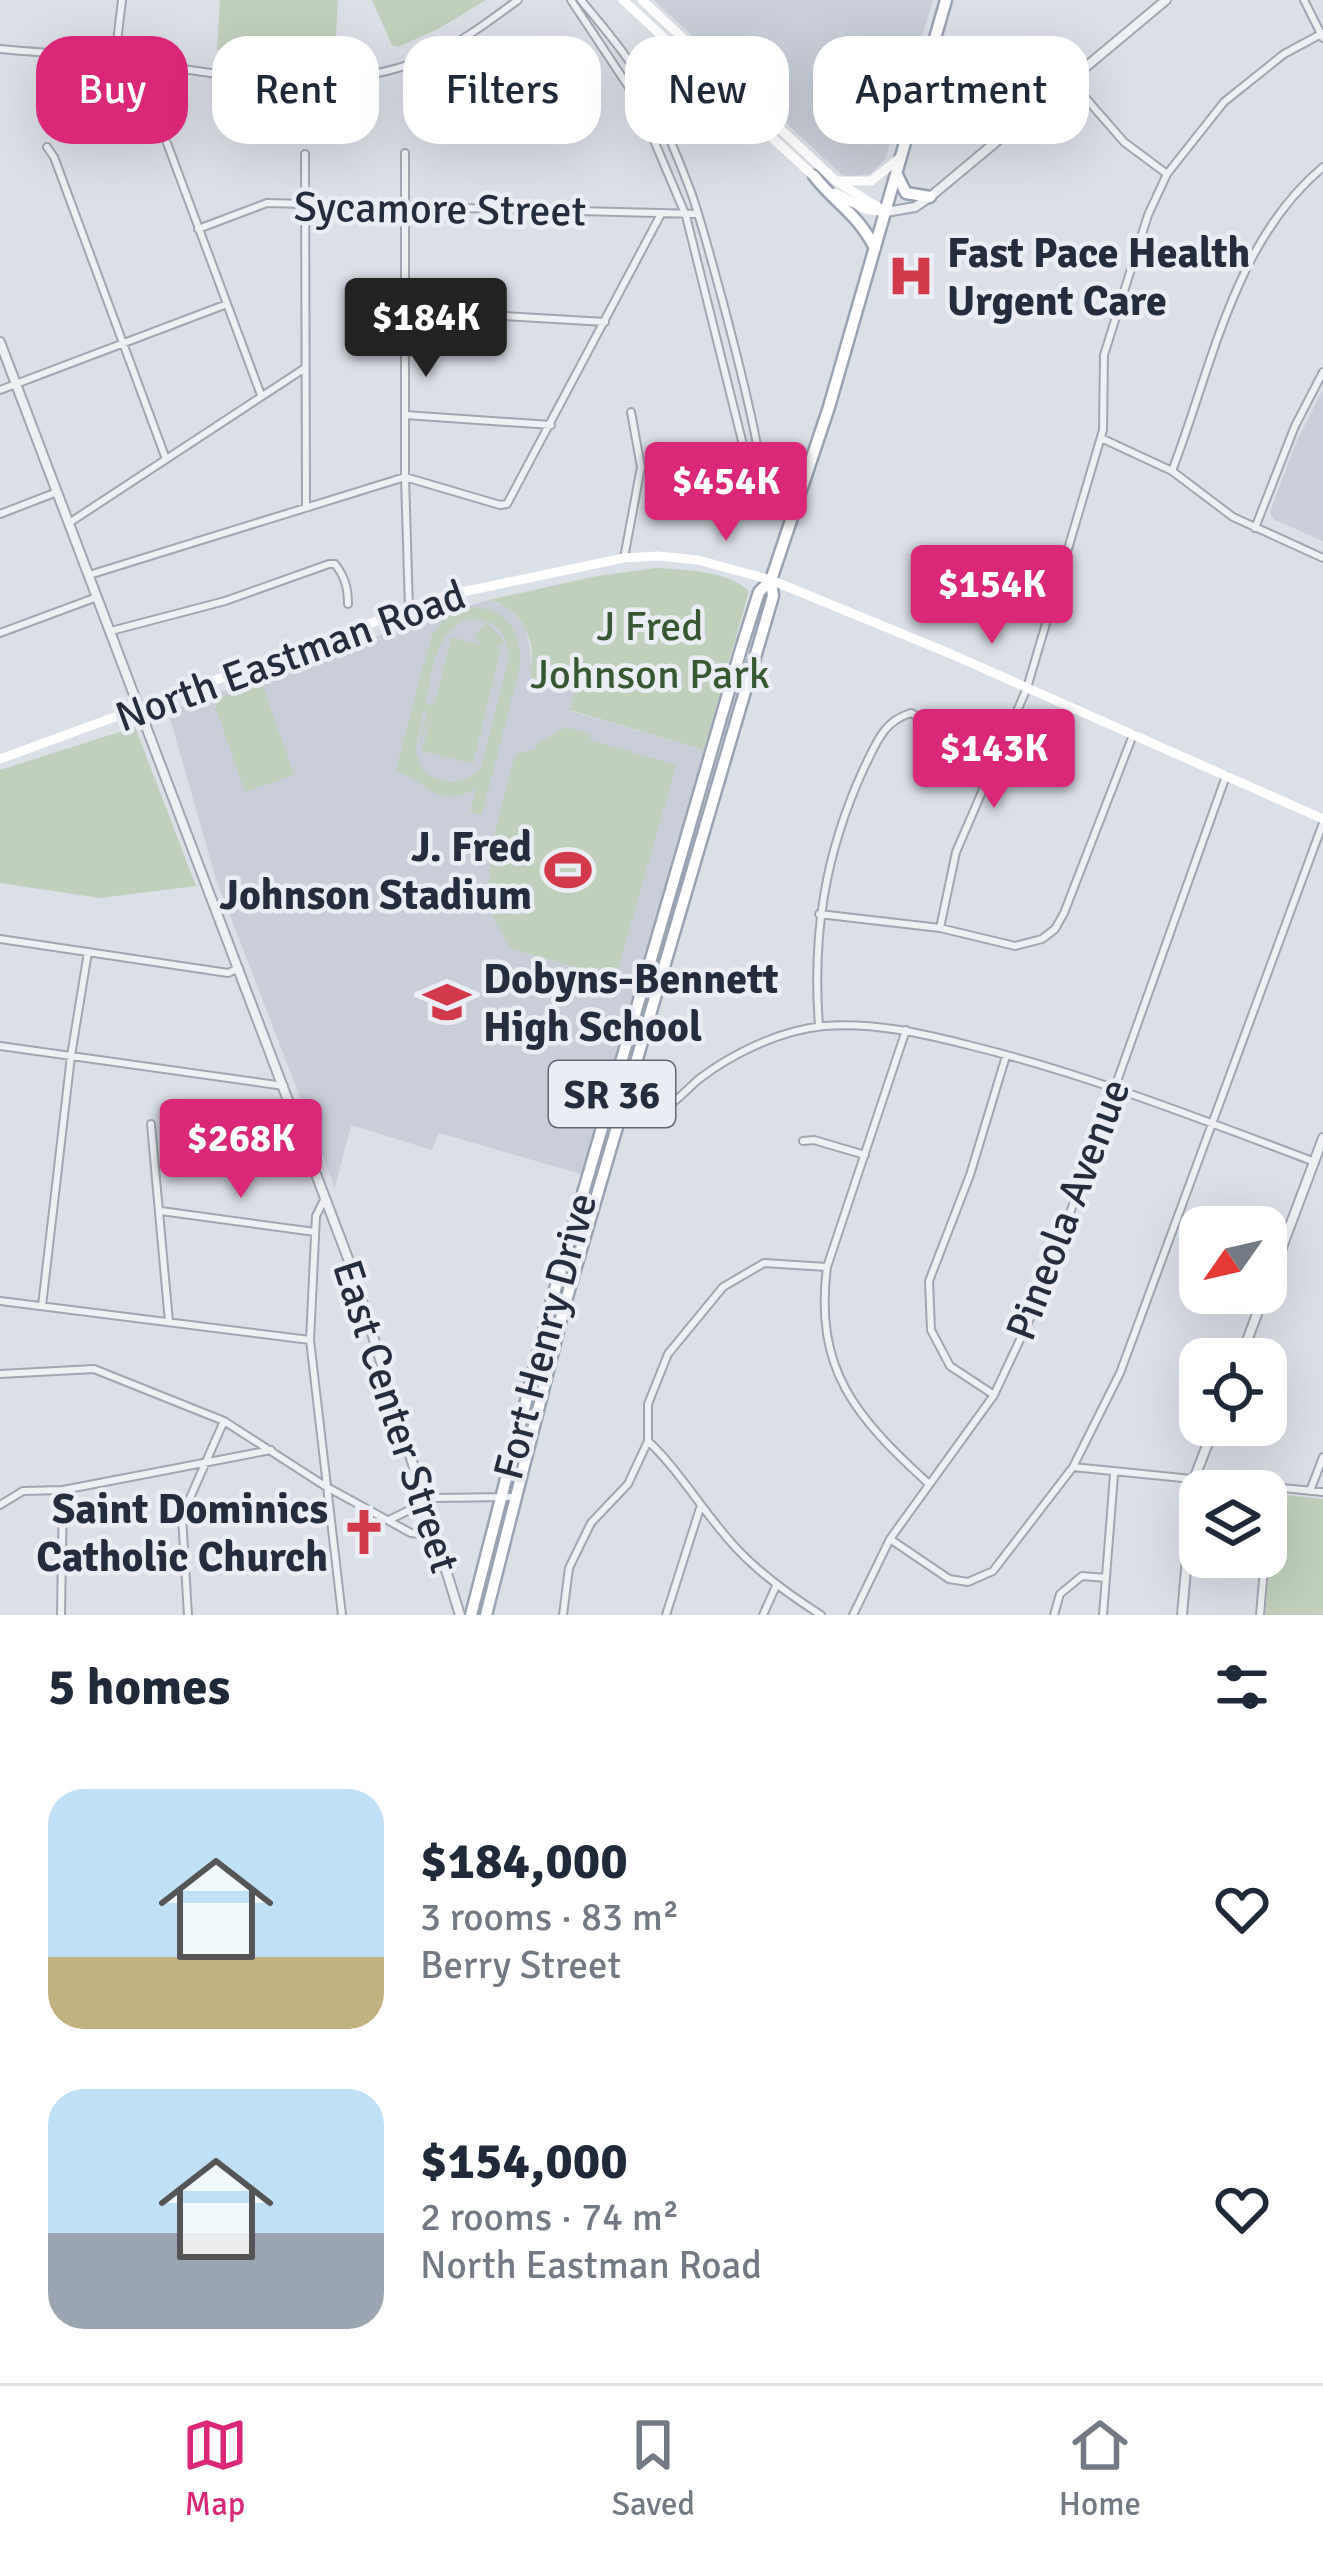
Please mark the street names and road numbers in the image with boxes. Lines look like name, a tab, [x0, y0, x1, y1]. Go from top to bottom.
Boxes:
street label: Sycamore Street	[293, 181, 587, 238]
street label: North Eastman Road	[109, 569, 472, 743]
road number: SR 36	[549, 1061, 675, 1127]
street label: Pineola Avenue	[995, 1072, 1142, 1347]
street label: Fort Henry Drive	[483, 1188, 608, 1485]
street label: East Center Street	[321, 1254, 470, 1579]

